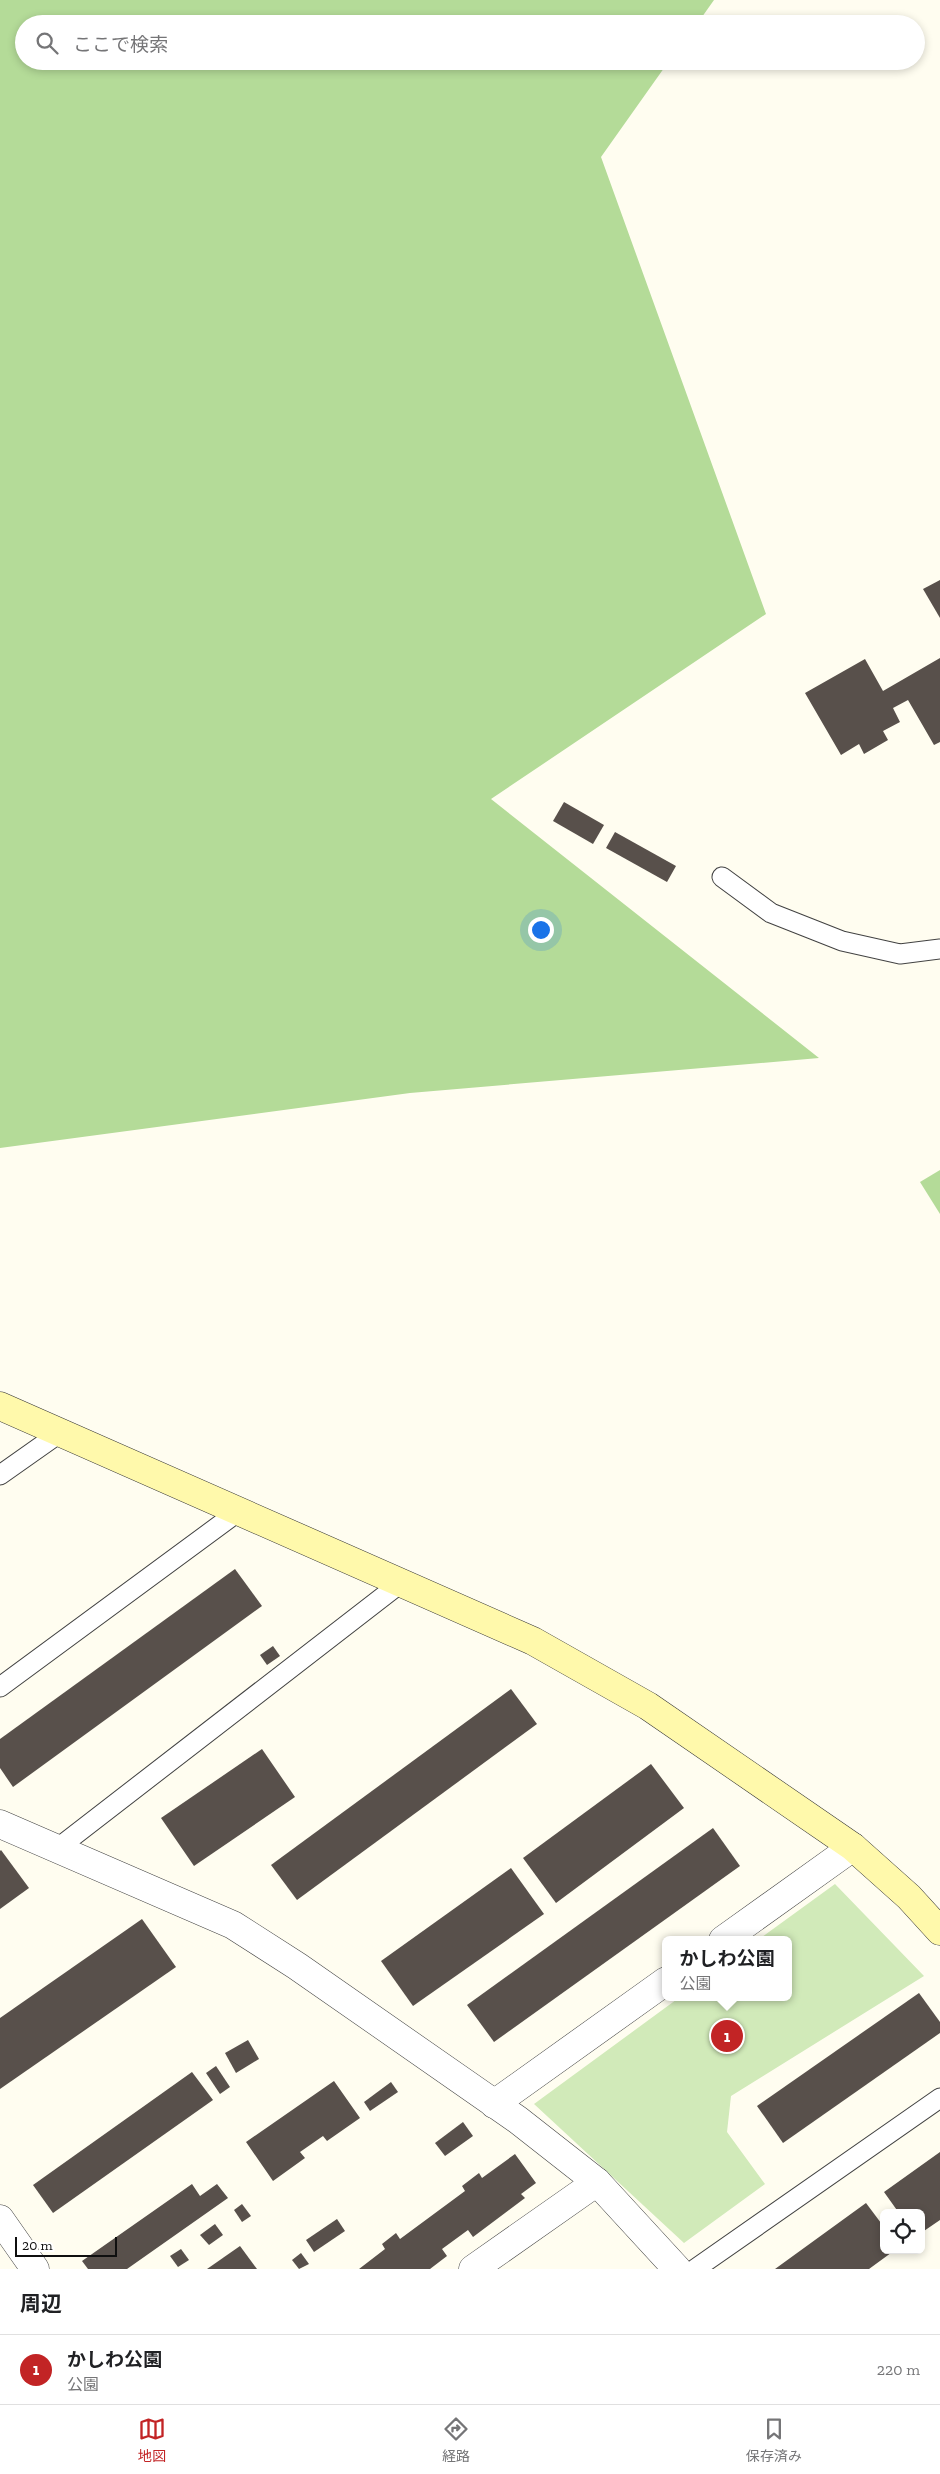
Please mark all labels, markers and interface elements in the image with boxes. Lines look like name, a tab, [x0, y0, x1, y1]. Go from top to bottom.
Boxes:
search box	[15, 15, 925, 70]
icon: search	[33, 29, 61, 57]
text: ここで検索	[73, 33, 168, 56]
your location	[528, 917, 554, 943]
popup	[662, 1936, 792, 2001]
text: かしわ公園	[679, 1947, 775, 1970]
text: 公園	[679, 1974, 712, 1993]
pin: 1	[711, 2017, 743, 2055]
map controls	[880, 2209, 925, 2254]
button: locate	[880, 2209, 925, 2254]
scale bar	[15, 2234, 118, 2257]
text: 20 m	[22, 2237, 53, 2254]
text: 周辺	[20, 2291, 62, 2316]
text: かしわ公園	[67, 2348, 162, 2371]
text: 1	[33, 2360, 39, 2379]
text: 220 m	[877, 2360, 920, 2379]
text: 公園	[67, 2375, 99, 2394]
tab: 地図	[138, 2415, 166, 2465]
tab: 経路	[442, 2415, 470, 2465]
tab: 保存済み	[746, 2415, 802, 2465]

